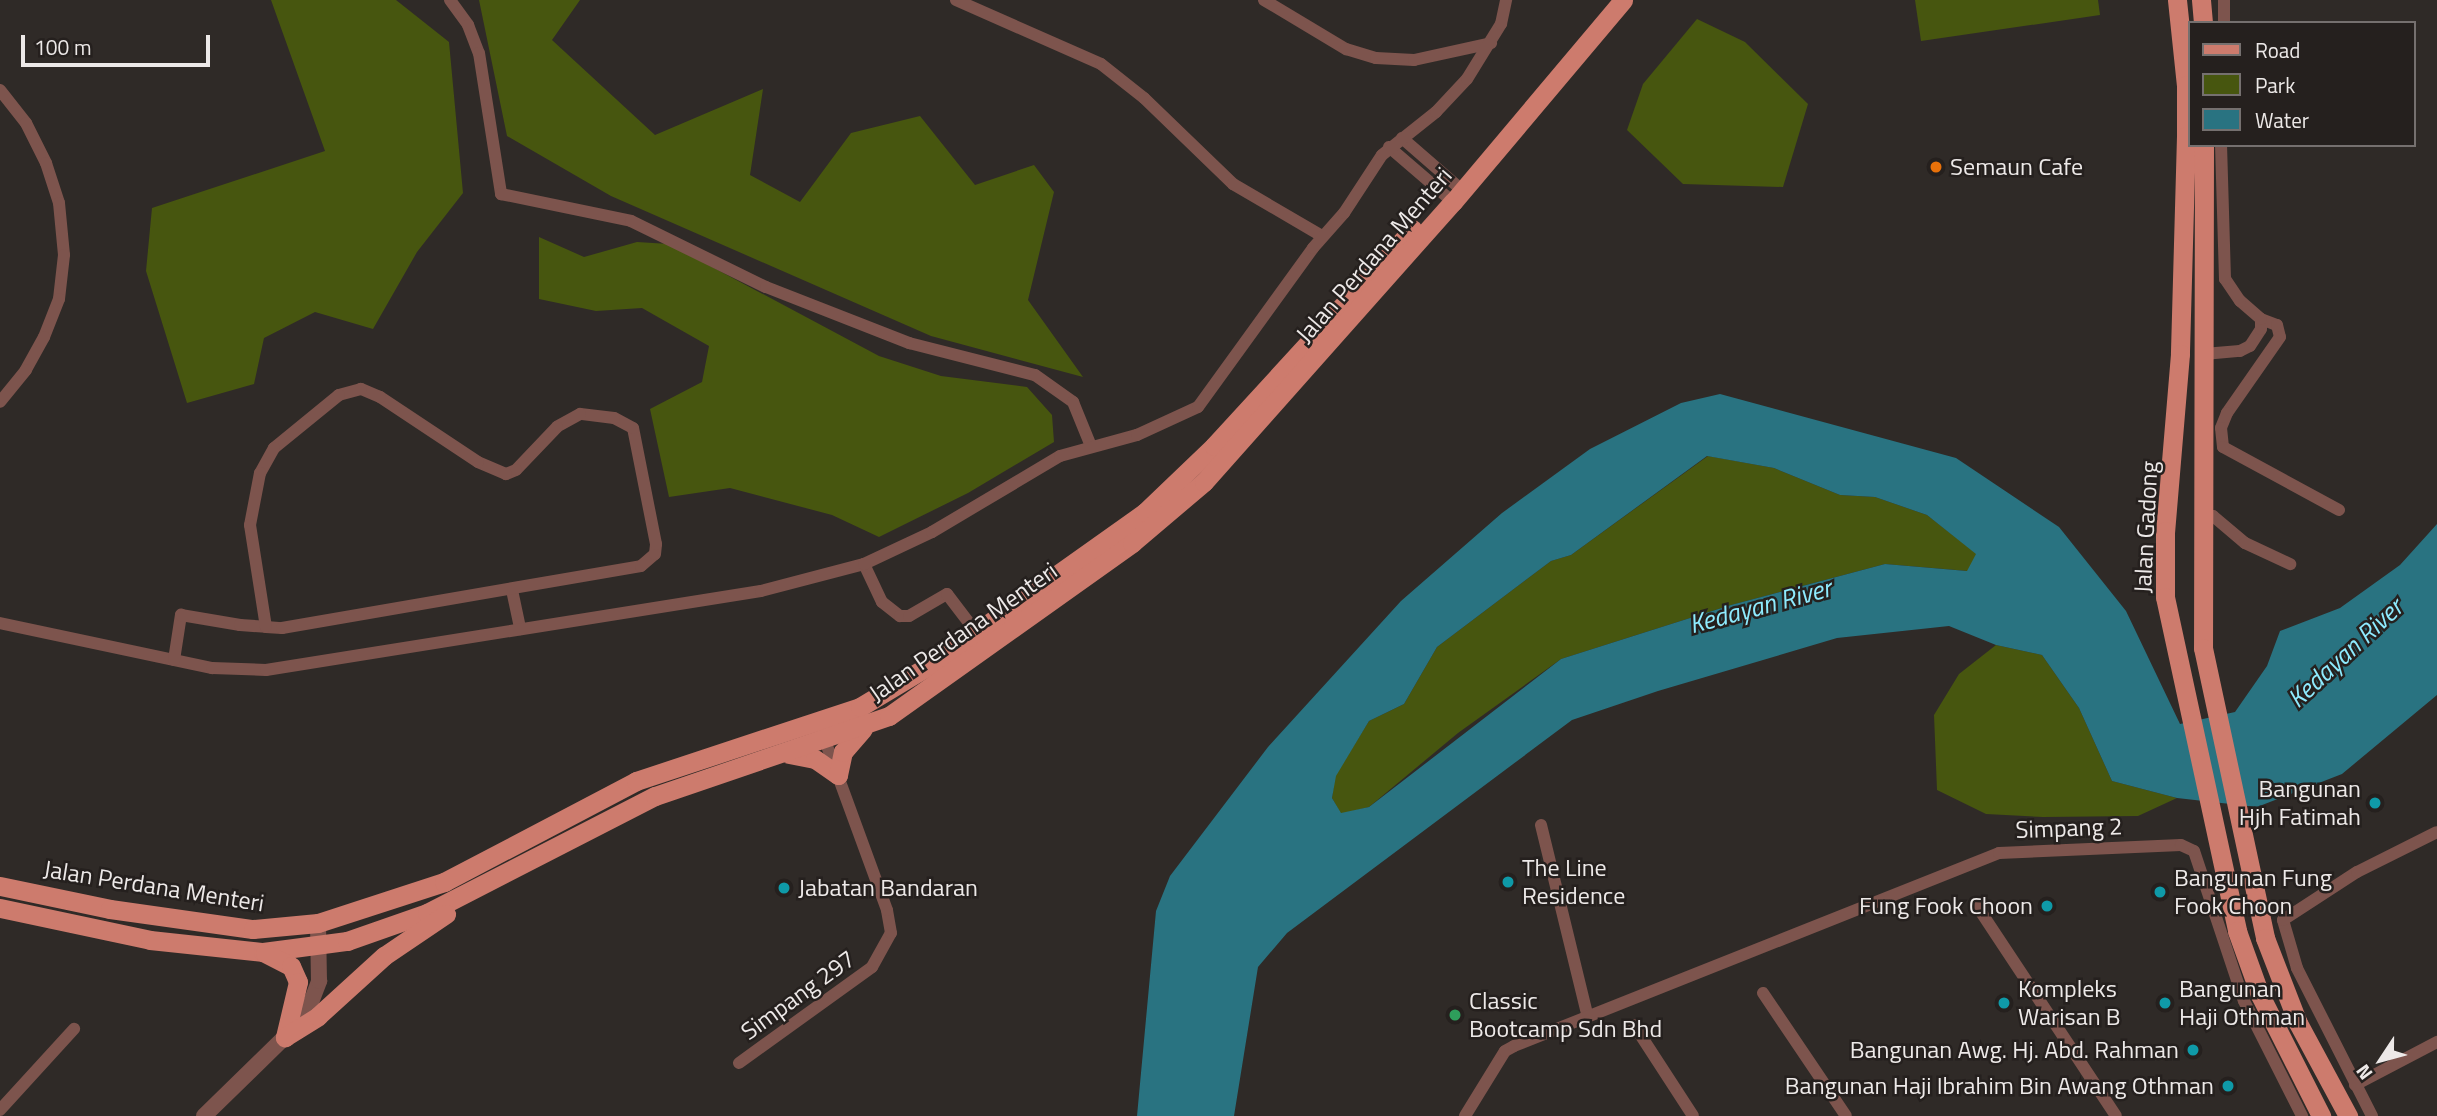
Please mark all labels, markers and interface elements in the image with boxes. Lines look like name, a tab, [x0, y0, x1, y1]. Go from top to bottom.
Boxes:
scale bar	[24, 21, 214, 65]
legend	[2188, 21, 2416, 147]
text: 100 m	[34, 31, 91, 63]
text: Road	[2255, 34, 2300, 66]
text: Park	[2255, 69, 2295, 101]
text: Water	[2255, 104, 2309, 136]
place label: Semaun Cafe	[1950, 153, 2083, 181]
marker: Semaun Cafe	[1928, 159, 1944, 175]
street label: Jalan Perdana Menteri	[1290, 161, 1458, 349]
street label: Jalan Gadong	[2128, 460, 2164, 594]
street label: Jalan Perdana Menteri	[863, 556, 1063, 708]
water label: Kedayan River	[1686, 572, 1834, 640]
water label: Kedayan River	[2281, 592, 2409, 714]
place label: Bangunan Hjh Fatimah	[2239, 775, 2361, 831]
marker: Bangunan Hjh Fatimah	[2367, 795, 2383, 811]
street label: Simpang 2	[2015, 812, 2123, 844]
street label: Jalan Perdana Menteri	[42, 854, 266, 918]
place label: The Line Residence	[1522, 854, 1625, 910]
place label: Bangunan Fung Fook Choon	[2174, 864, 2332, 920]
place label: Jabatan Bandaran	[798, 874, 978, 902]
marker: The Line Residence	[1500, 874, 1516, 890]
marker: Jabatan Bandaran	[776, 880, 792, 896]
marker: Bangunan Fung Fook Choon	[2152, 884, 2168, 900]
place label: Fung Fook Choon	[1859, 892, 2033, 920]
marker: Fung Fook Choon	[2039, 898, 2055, 914]
street label: Simpang 297	[735, 944, 861, 1046]
place label: Kompleks Warisan B	[2018, 975, 2121, 1031]
place label: Bangunan Haji Othman	[2179, 975, 2305, 1031]
place label: Classic Bootcamp Sdn Bhd	[1469, 987, 1662, 1043]
marker: Kompleks Warisan B	[1996, 995, 2012, 1011]
marker: Bangunan Haji Othman	[2157, 995, 2173, 1011]
marker: Classic Bootcamp Sdn Bhd	[1447, 1007, 1463, 1023]
north arrow	[2346, 1025, 2416, 1095]
place label: Bangunan Awg. Hj. Abd. Rahman	[1850, 1036, 2179, 1064]
marker: Bangunan Awg. Hj. Abd. Rahman	[2185, 1042, 2201, 1058]
text: N	[2348, 1059, 2379, 1086]
place label: Bangunan Haji Ibrahim Bin Awang Othman	[1785, 1072, 2214, 1100]
marker: Bangunan Haji Ibrahim Bin Awang Othman	[2220, 1078, 2236, 1094]

